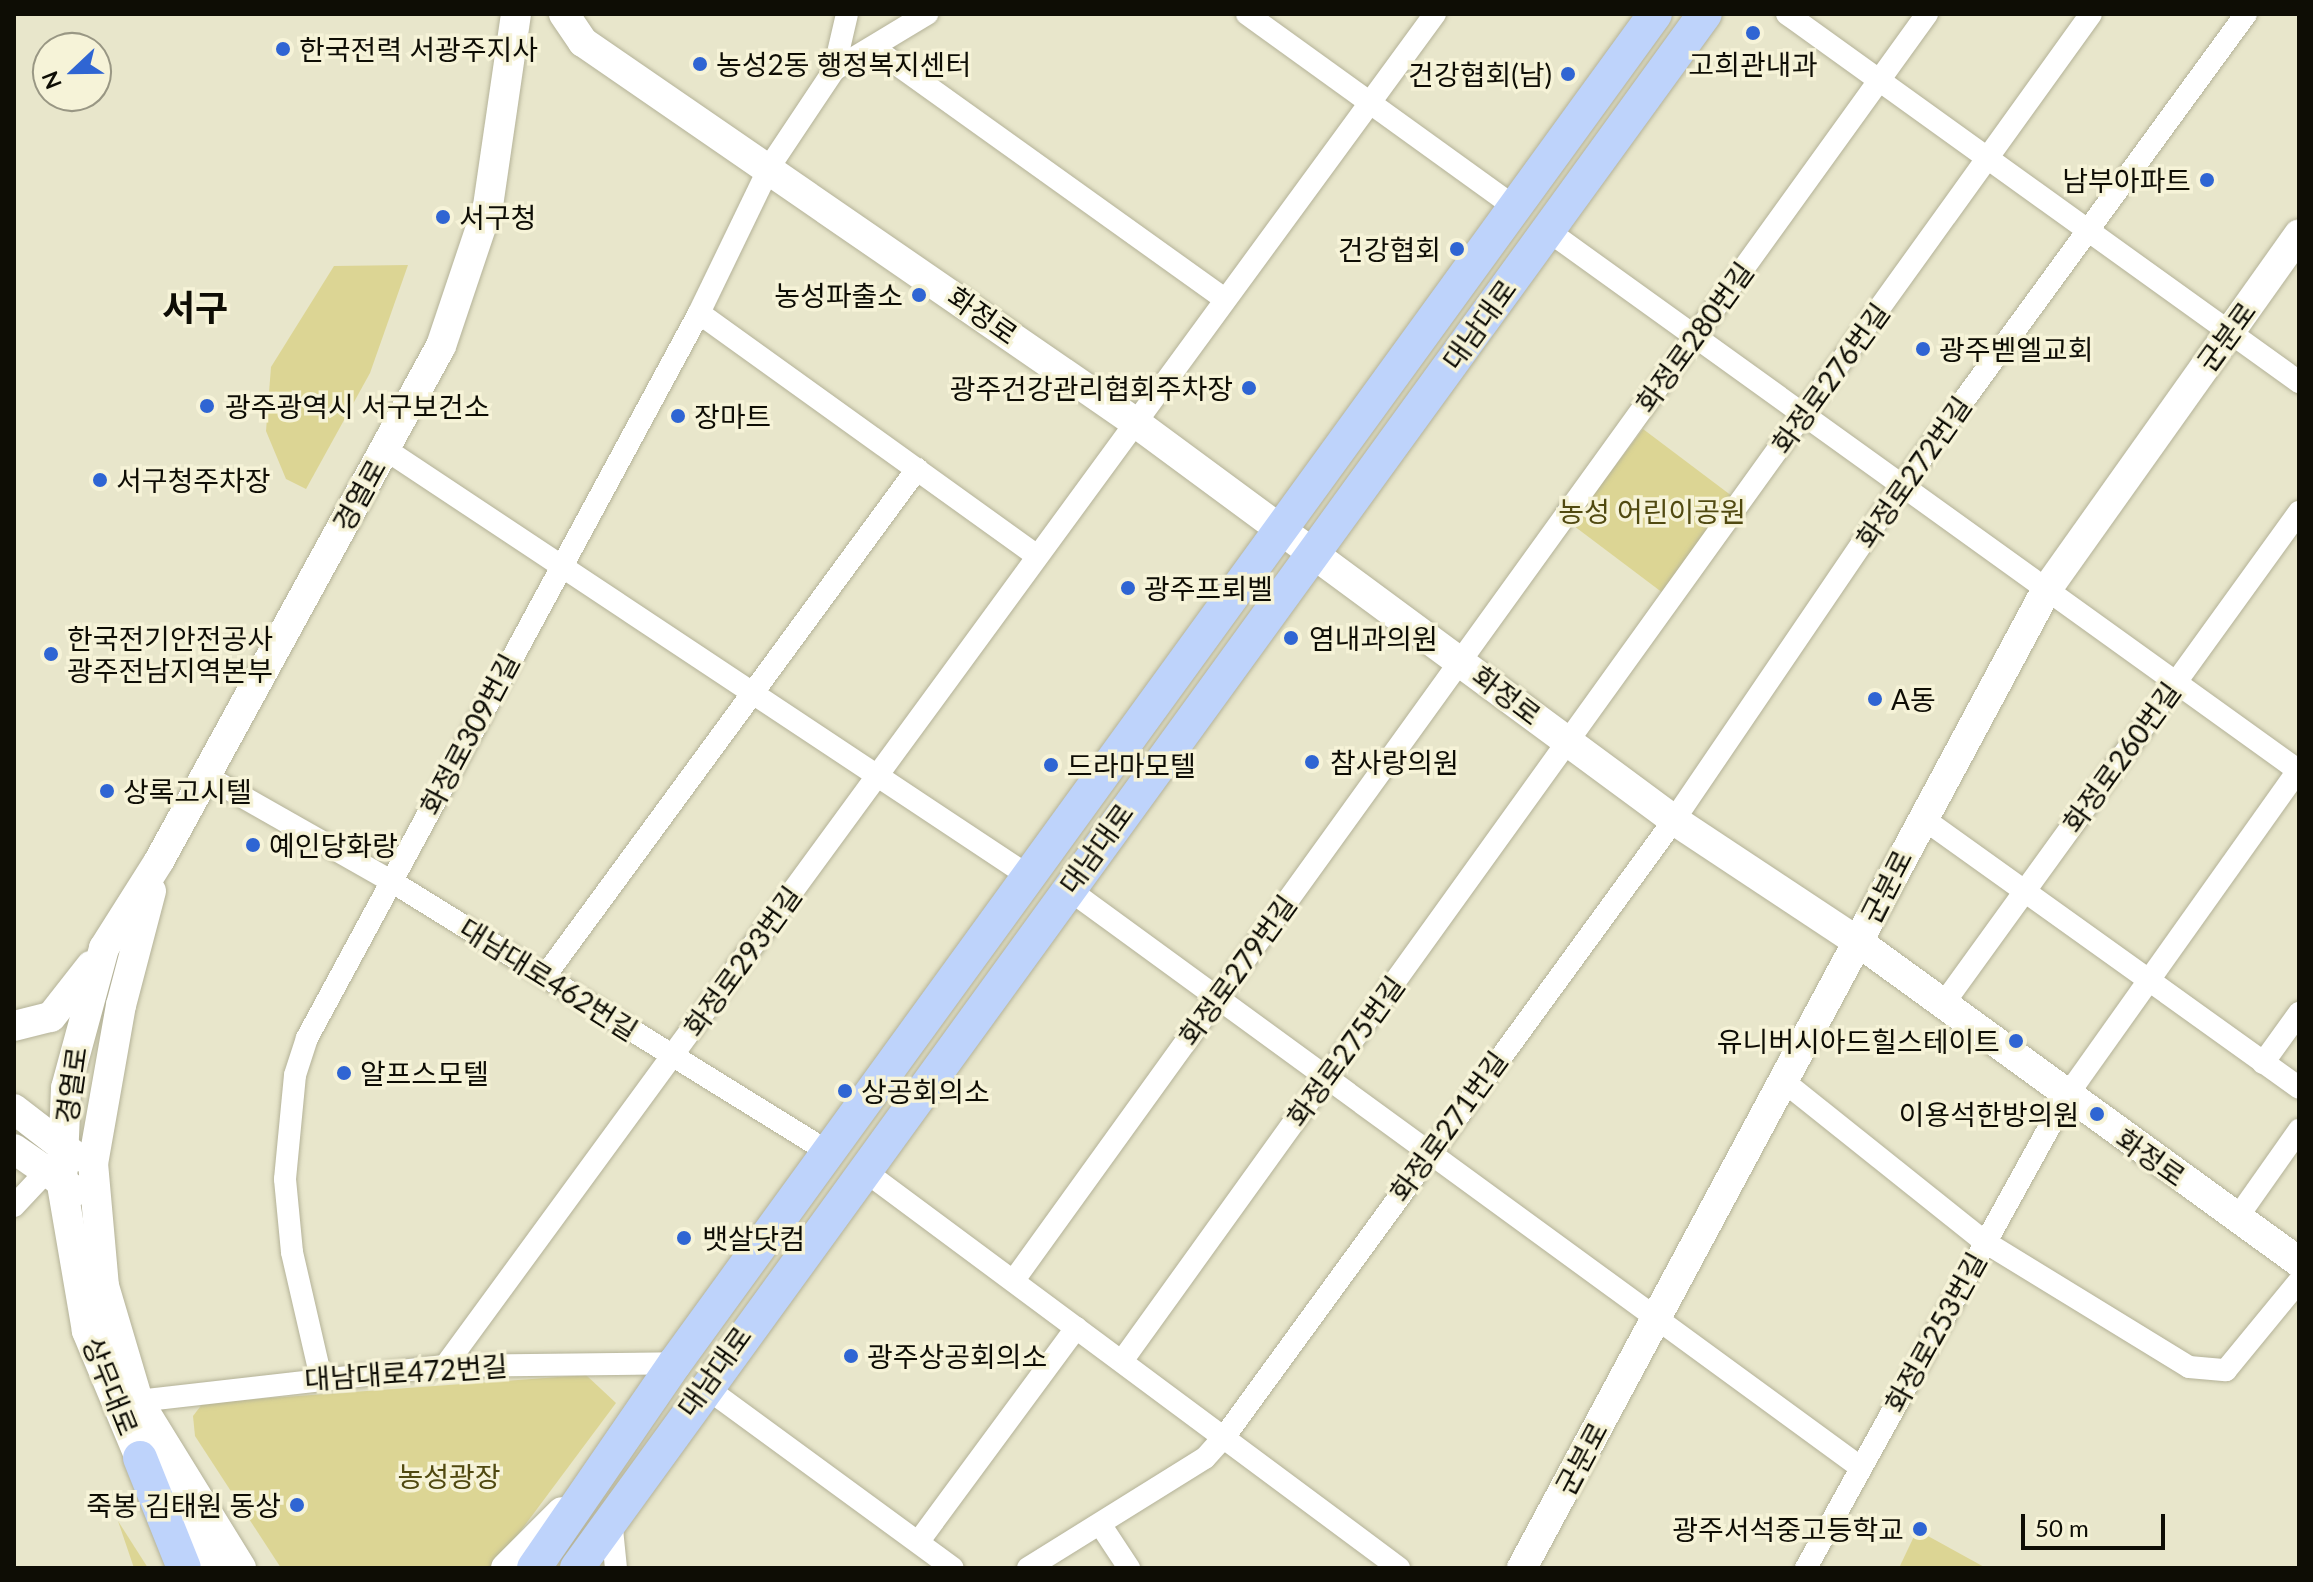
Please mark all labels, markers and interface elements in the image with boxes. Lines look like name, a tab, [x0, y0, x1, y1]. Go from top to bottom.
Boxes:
marker: 고희관내과	[1742, 22, 1764, 44]
north arrow	[32, 32, 112, 112]
place label: 한국전력 서광주지사	[299, 32, 538, 66]
marker: 한국전력 서광주지사	[274, 40, 292, 58]
place label: 농성2동 행정복지센터	[716, 47, 971, 81]
place label: 고희관내과	[1689, 47, 1817, 81]
marker: 농성2동 행정복지센터	[691, 55, 709, 73]
place label: 건강협회(남)	[1408, 57, 1552, 91]
marker: 건강협회(남)	[1559, 65, 1577, 83]
text: N	[35, 68, 67, 93]
place label: 남부아파트	[2062, 163, 2191, 197]
marker: 남부아파트	[2198, 171, 2216, 189]
place label: 서구청	[459, 200, 536, 234]
marker: 서구청	[434, 208, 452, 226]
place label: 건강협회	[1338, 232, 1441, 266]
marker: 건강협회	[1448, 240, 1466, 258]
street label: 화정로280번길	[1628, 255, 1760, 419]
street label: 대남대로	[1435, 272, 1523, 376]
place label: 농성파출소	[774, 278, 903, 312]
street label: 화정로	[942, 279, 1024, 351]
district label: 서구	[162, 286, 228, 330]
marker: 농성파출소	[910, 286, 928, 304]
street label: 군분로	[2190, 295, 2262, 377]
street label: 화정로276번길	[1764, 296, 1896, 460]
place label: 광주벧엘교회	[1939, 332, 2094, 366]
marker: 광주벧엘교회	[1914, 340, 1932, 358]
place label: 광주건강관리협회주차장	[950, 371, 1233, 405]
marker: 광주건강관리협회주차장	[1240, 379, 1258, 397]
place label: 광주광역시 서구보건소	[225, 389, 490, 423]
street label: 화정로272번길	[1848, 390, 1978, 554]
marker: 광주광역시 서구보건소	[196, 395, 218, 417]
place label: 장마트	[694, 399, 771, 433]
marker: 장마트	[669, 407, 687, 425]
street label: 경열로	[326, 453, 392, 537]
place label: 서구청주차장	[116, 463, 271, 497]
marker: 서구청주차장	[91, 471, 109, 489]
park label: 농성 어린이공원	[1558, 494, 1746, 528]
place label: 광주프뢰벨	[1144, 571, 1273, 605]
marker: 광주프뢰벨	[1119, 579, 1137, 597]
place label: 한국전기안전공사 광주전남지역본부	[67, 621, 273, 687]
place label: 염내과의원	[1309, 621, 1438, 655]
marker: 염내과의원	[1280, 627, 1302, 649]
marker: 한국전기안전공사 광주전남지역본부	[42, 645, 60, 663]
street label: 화정로309번길	[412, 648, 526, 820]
street label: 화정로	[1466, 658, 1548, 732]
street label: 화정로260번길	[2055, 675, 2187, 839]
place label: A동	[1891, 682, 1936, 716]
marker: A동	[1866, 690, 1884, 708]
place label: 참사랑의원	[1330, 745, 1459, 779]
place label: 드라마모텔	[1067, 748, 1196, 782]
marker: 참사랑의원	[1301, 751, 1323, 773]
marker: 드라마모텔	[1042, 756, 1060, 774]
place label: 상록고시텔	[123, 774, 252, 808]
marker: 상록고시텔	[98, 782, 116, 800]
street label: 대남대로	[1052, 796, 1140, 900]
place label: 예인당화랑	[269, 828, 398, 862]
marker: 예인당화랑	[244, 836, 262, 854]
street label: 군분로	[1853, 844, 1919, 928]
street label: 화정로293번길	[676, 879, 808, 1043]
street label: 화정로279번길	[1171, 888, 1303, 1052]
street label: 대남대로462번길	[454, 911, 644, 1047]
street label: 화정로275번길	[1279, 969, 1411, 1133]
place label: 유니버시아드힐스테이트	[1717, 1024, 2000, 1058]
marker: 유니버시아드힐스테이트	[2007, 1032, 2025, 1050]
street label: 경열로	[49, 1044, 93, 1126]
street label: 화정로271번길	[1382, 1044, 1514, 1208]
place label: 알프스모텔	[360, 1056, 489, 1090]
marker: 알프스모텔	[335, 1064, 353, 1082]
place label: 상공회의소	[861, 1074, 990, 1108]
marker: 상공회의소	[836, 1082, 854, 1100]
place label: 이용석한방의원	[1899, 1097, 2079, 1131]
marker: 이용석한방의원	[2086, 1103, 2108, 1125]
street label: 화정로	[2110, 1121, 2192, 1193]
place label: 뱃살닷컴	[702, 1221, 805, 1255]
marker: 뱃살닷컴	[673, 1227, 695, 1249]
street label: 화정로253번길	[1877, 1246, 1993, 1418]
street label: 대남대로	[670, 1319, 758, 1423]
street label: 상무대로	[76, 1332, 146, 1440]
place label: 광주상공회의소	[867, 1339, 1047, 1373]
marker: 광주상공회의소	[842, 1347, 860, 1365]
street label: 대남대로472번길	[303, 1348, 509, 1396]
street label: 군분로	[1548, 1416, 1614, 1500]
park label: 농성광장	[397, 1459, 501, 1493]
place label: 죽봉 김태원 동상	[86, 1488, 281, 1522]
marker: 죽봉 김태원 동상	[288, 1496, 306, 1514]
scale bar	[2025, 1498, 2169, 1548]
place label: 광주서석중고등학교	[1672, 1512, 1904, 1546]
text: 50 m	[2035, 1513, 2089, 1542]
marker: 광주서석중고등학교	[1911, 1520, 1929, 1538]

